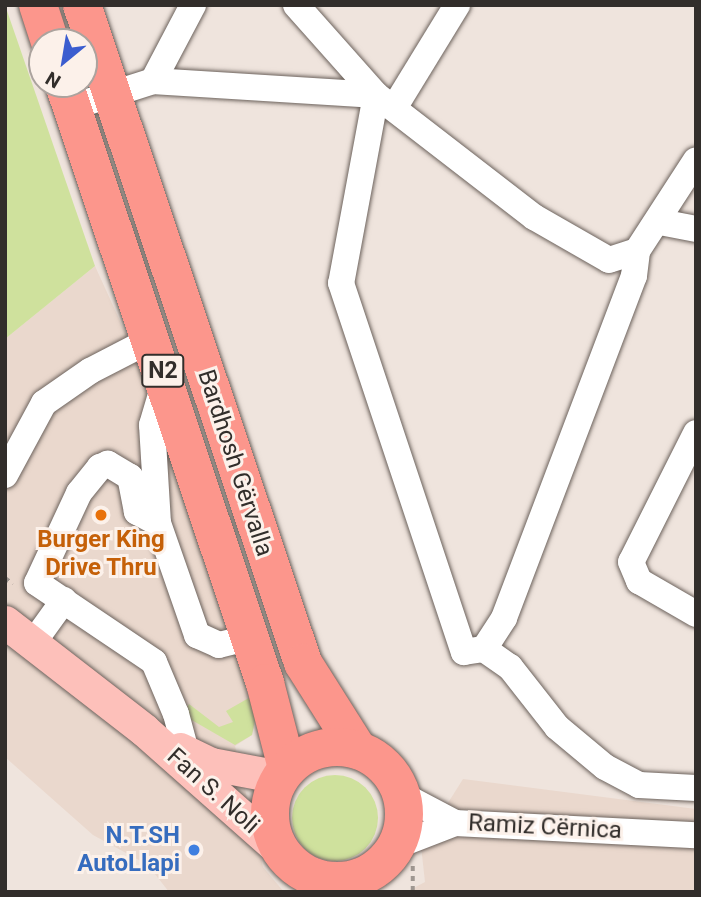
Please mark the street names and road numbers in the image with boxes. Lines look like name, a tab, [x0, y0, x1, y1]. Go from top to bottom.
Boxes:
road number: N2	[140, 352, 186, 390]
street label: Bardhosh Gërvalla	[191, 366, 279, 560]
street label: Fan S. Noli	[161, 742, 265, 840]
street label: Ramiz Cërnica	[467, 809, 623, 845]

